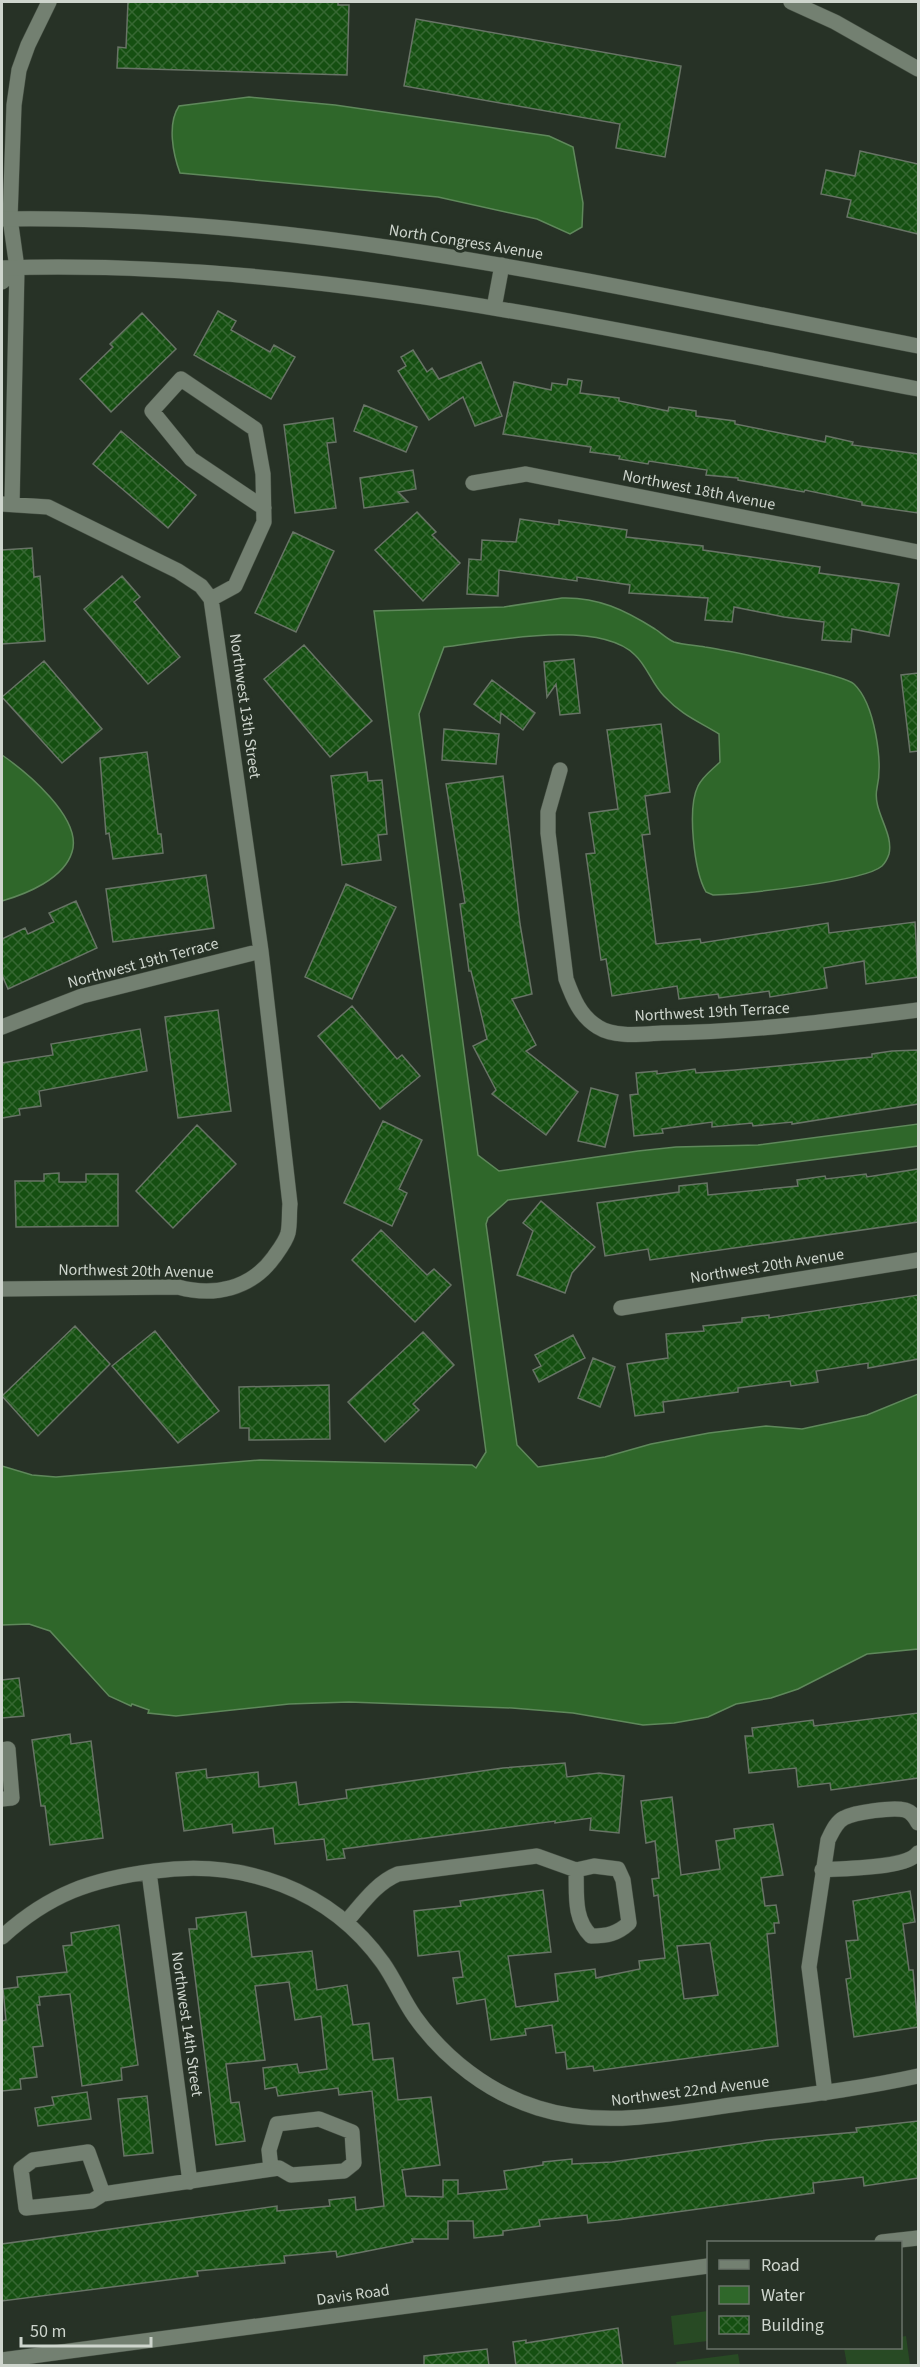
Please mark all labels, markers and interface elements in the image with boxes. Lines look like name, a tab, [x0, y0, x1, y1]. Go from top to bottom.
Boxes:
street label: North Congress Avenue	[387, 219, 545, 265]
street label: Northwest 18th Avenue	[621, 464, 778, 516]
street label: Northwest 13th Street	[224, 632, 266, 781]
street label: Northwest 19th Terrace	[65, 932, 221, 994]
street label: Northwest 19th Terrace	[634, 997, 790, 1027]
street label: Northwest 20th Avenue	[688, 1243, 846, 1289]
street label: Northwest 20th Avenue	[58, 1259, 214, 1283]
street label: Northwest 14th Street	[166, 1950, 208, 2099]
street label: Northwest 22nd Avenue	[610, 2070, 770, 2112]
legend	[707, 2241, 902, 2349]
text: Road	[761, 2253, 800, 2278]
street label: Davis Road	[315, 2279, 391, 2311]
text: Water	[761, 2283, 805, 2308]
scale bar	[21, 2310, 152, 2348]
text: Building	[761, 2313, 824, 2338]
text: 50 m	[30, 2319, 66, 2344]

